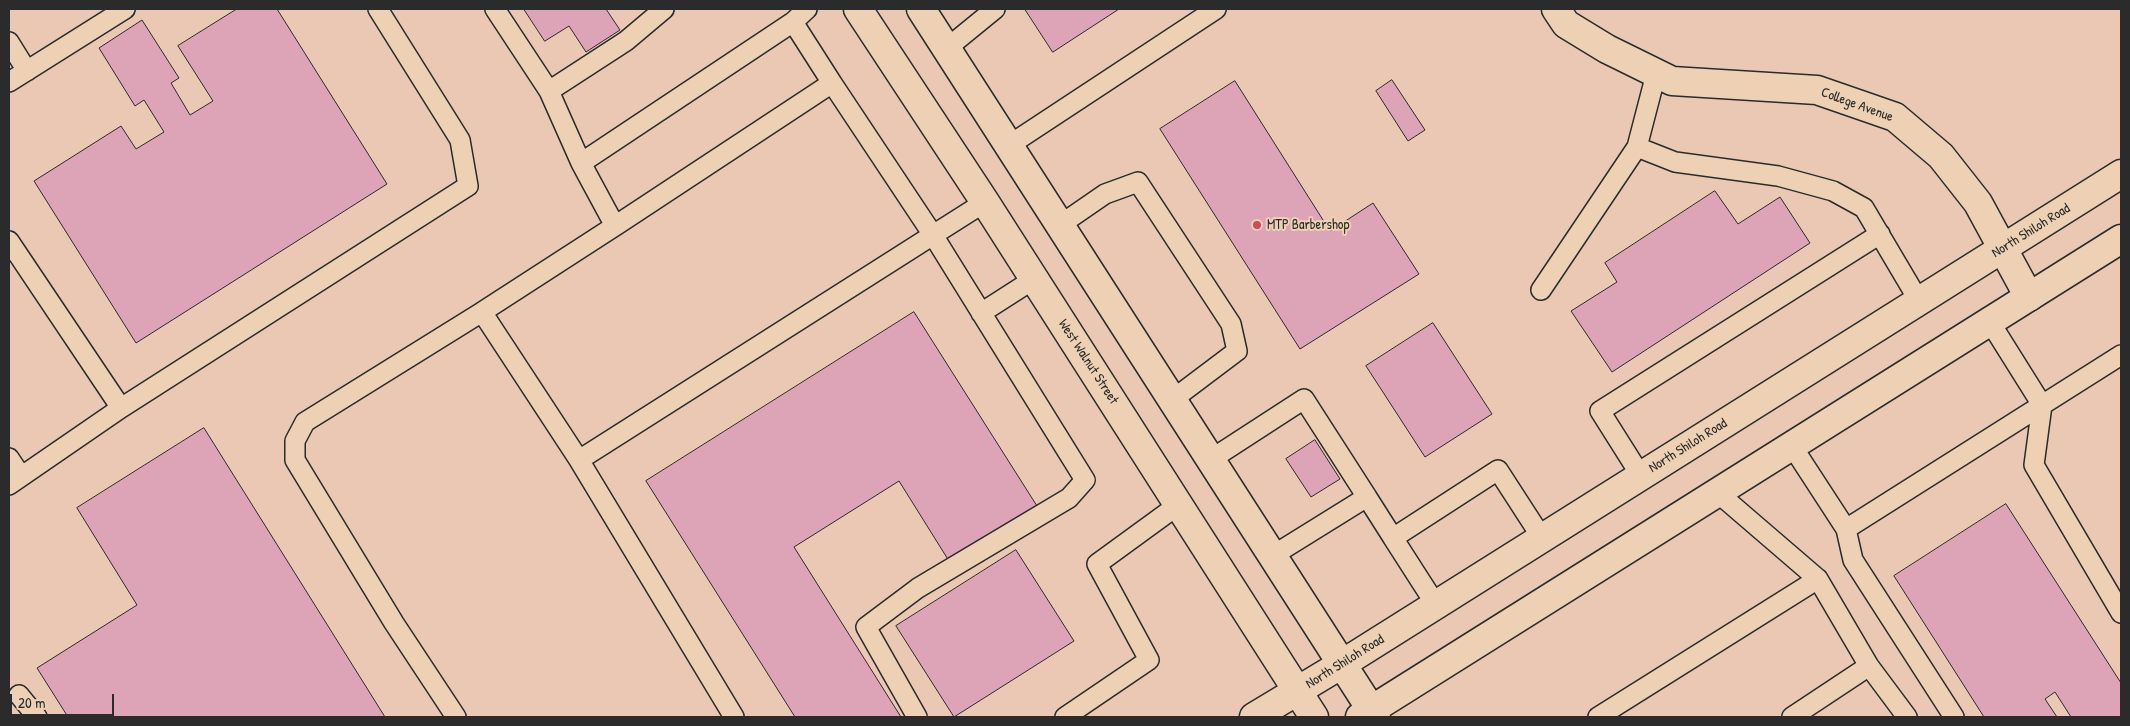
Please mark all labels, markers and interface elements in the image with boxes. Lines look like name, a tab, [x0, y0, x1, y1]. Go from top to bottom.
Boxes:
street label: College Avenue	[1819, 84, 1895, 126]
street label: North Shiloh Road	[1989, 200, 2073, 262]
place label: MTP Barbershop	[1267, 217, 1349, 233]
marker: MTP Barbershop	[1251, 219, 1263, 231]
street label: West Walnut Street	[1054, 316, 1122, 408]
street label: North Shiloh Road	[1646, 415, 1730, 477]
street label: North Shiloh Road	[1303, 631, 1387, 693]
scale bar	[12, 684, 116, 716]
text: 20 m	[18, 692, 45, 713]

